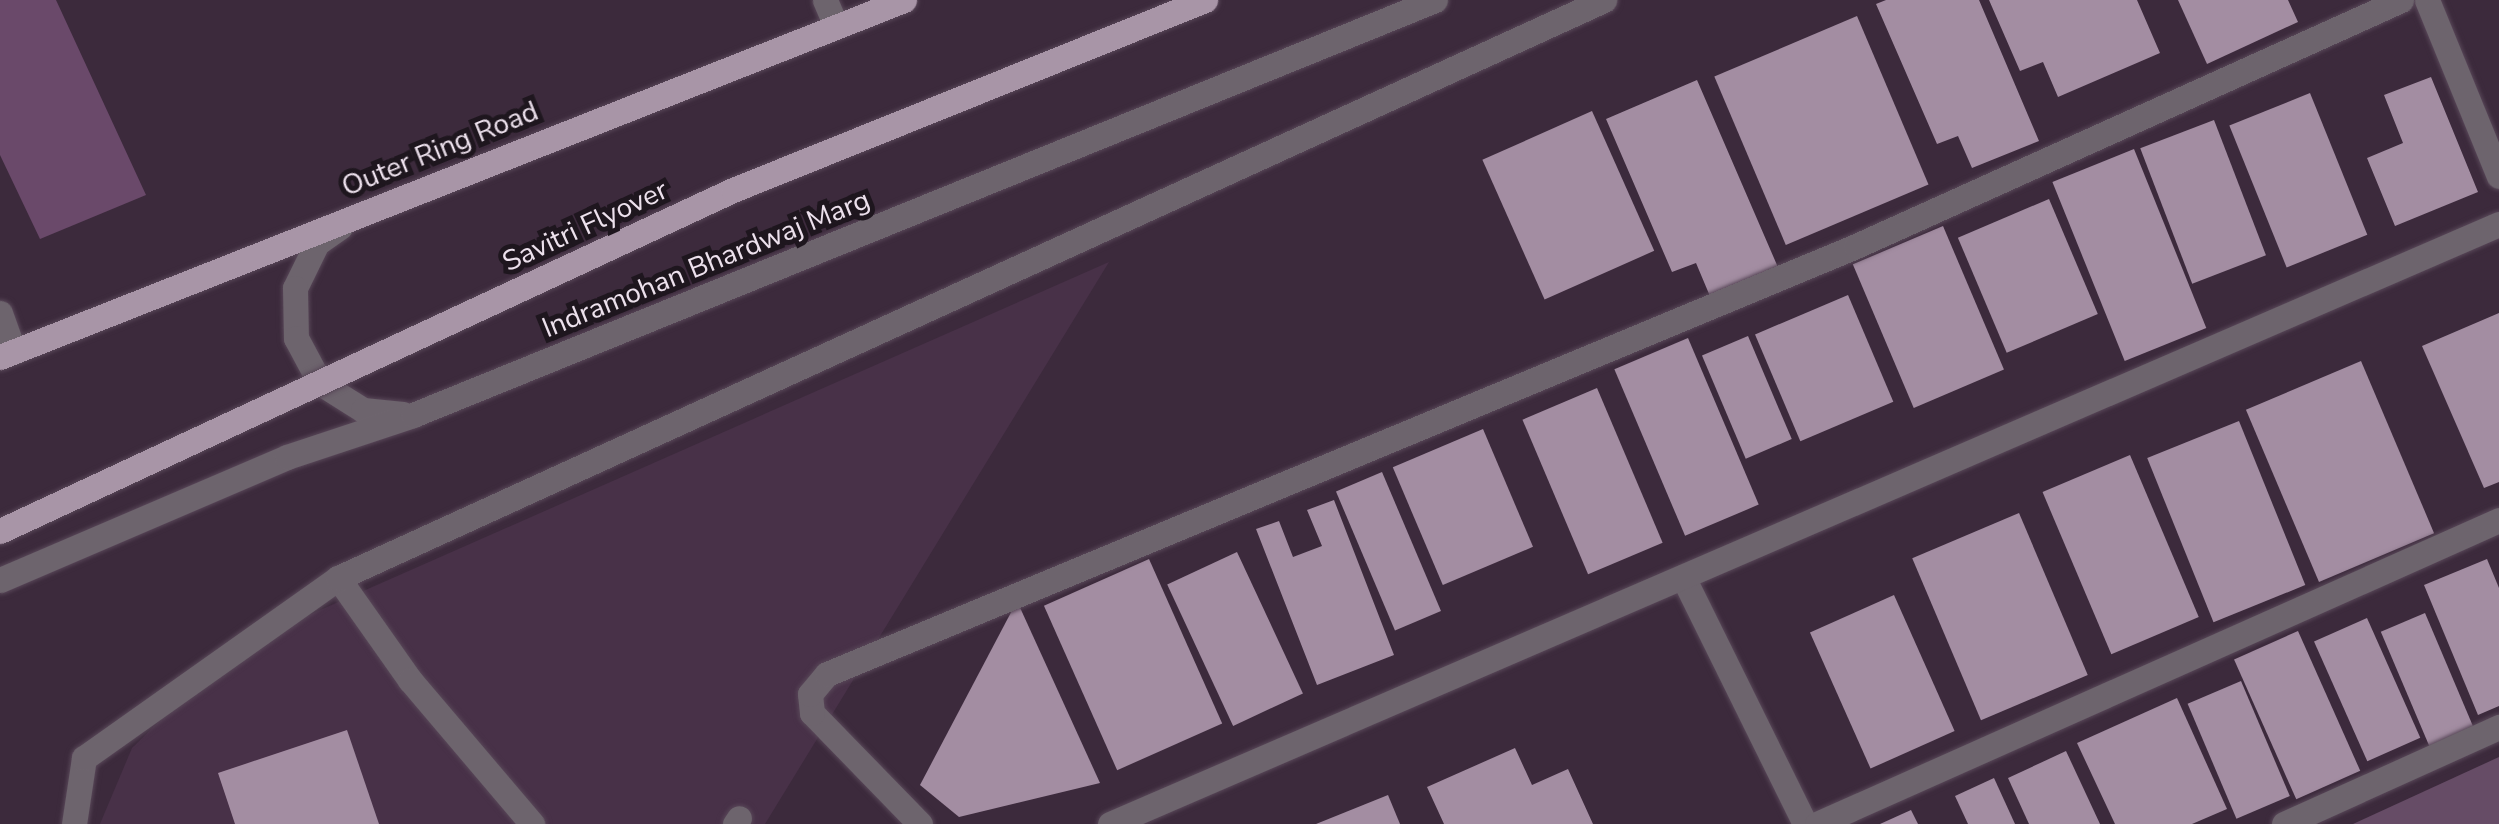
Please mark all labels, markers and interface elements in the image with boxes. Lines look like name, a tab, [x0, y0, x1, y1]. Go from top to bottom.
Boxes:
street label: Outer Ring Road	[337, 94, 543, 204]
street label: Savitri Flyover	[497, 173, 673, 279]
street label: Indramohan Bhardwaj Marg	[537, 183, 875, 345]

